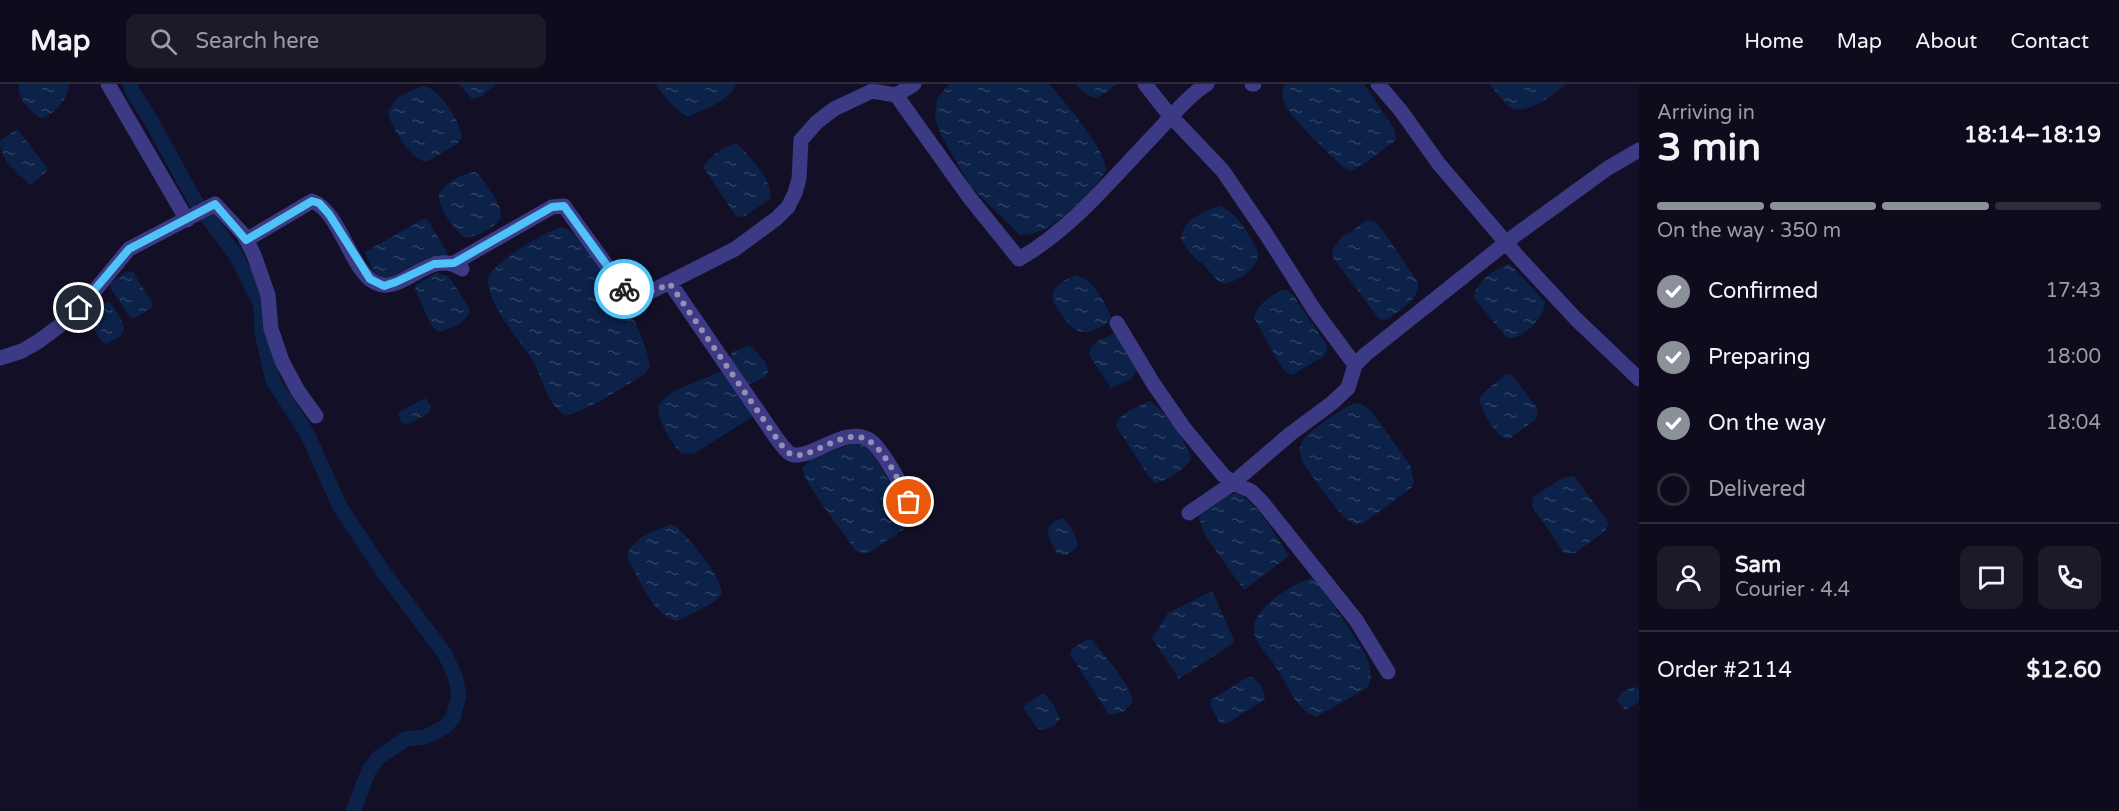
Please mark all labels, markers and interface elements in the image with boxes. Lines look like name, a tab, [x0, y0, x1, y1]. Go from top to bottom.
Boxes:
search box	[126, 14, 546, 68]
text: Map	[30, 24, 90, 58]
icon: search	[147, 25, 180, 58]
text: Search here	[195, 28, 319, 54]
text: Home	[1744, 29, 1804, 54]
text: Map	[1837, 29, 1882, 54]
text: About	[1915, 29, 1977, 54]
text: Contact	[2010, 29, 2089, 54]
text: Arriving in	[1657, 101, 1755, 125]
text: 18:14–18:19	[1964, 122, 2101, 148]
text: 3 min	[1657, 124, 1761, 171]
text: On the way · 350 m	[1657, 219, 1841, 243]
courier	[594, 259, 654, 319]
icon: bike	[608, 273, 641, 306]
icon: check	[1657, 275, 1690, 308]
text: Confirmed	[1708, 278, 1818, 304]
text: 17:43	[2046, 279, 2101, 303]
pin	[53, 282, 104, 333]
icon: home	[62, 291, 95, 324]
icon: check	[1657, 341, 1690, 374]
text: Preparing	[1708, 344, 1811, 370]
text: 18:00	[2046, 345, 2101, 369]
icon: check	[1657, 407, 1690, 440]
text: On the way	[1708, 410, 1826, 436]
text: 18:04	[2046, 411, 2101, 435]
pin	[883, 476, 934, 527]
text: Delivered	[1708, 476, 1806, 502]
icon: bag	[892, 485, 925, 518]
button: person	[1657, 546, 1720, 609]
button: chat	[1960, 546, 2023, 609]
button: phone	[2038, 546, 2101, 609]
text: Sam	[1735, 552, 1781, 578]
text: Courier · 4.4	[1735, 578, 1850, 602]
text: Order #2114	[1657, 657, 1792, 683]
text: $12.60	[2026, 657, 2101, 683]

